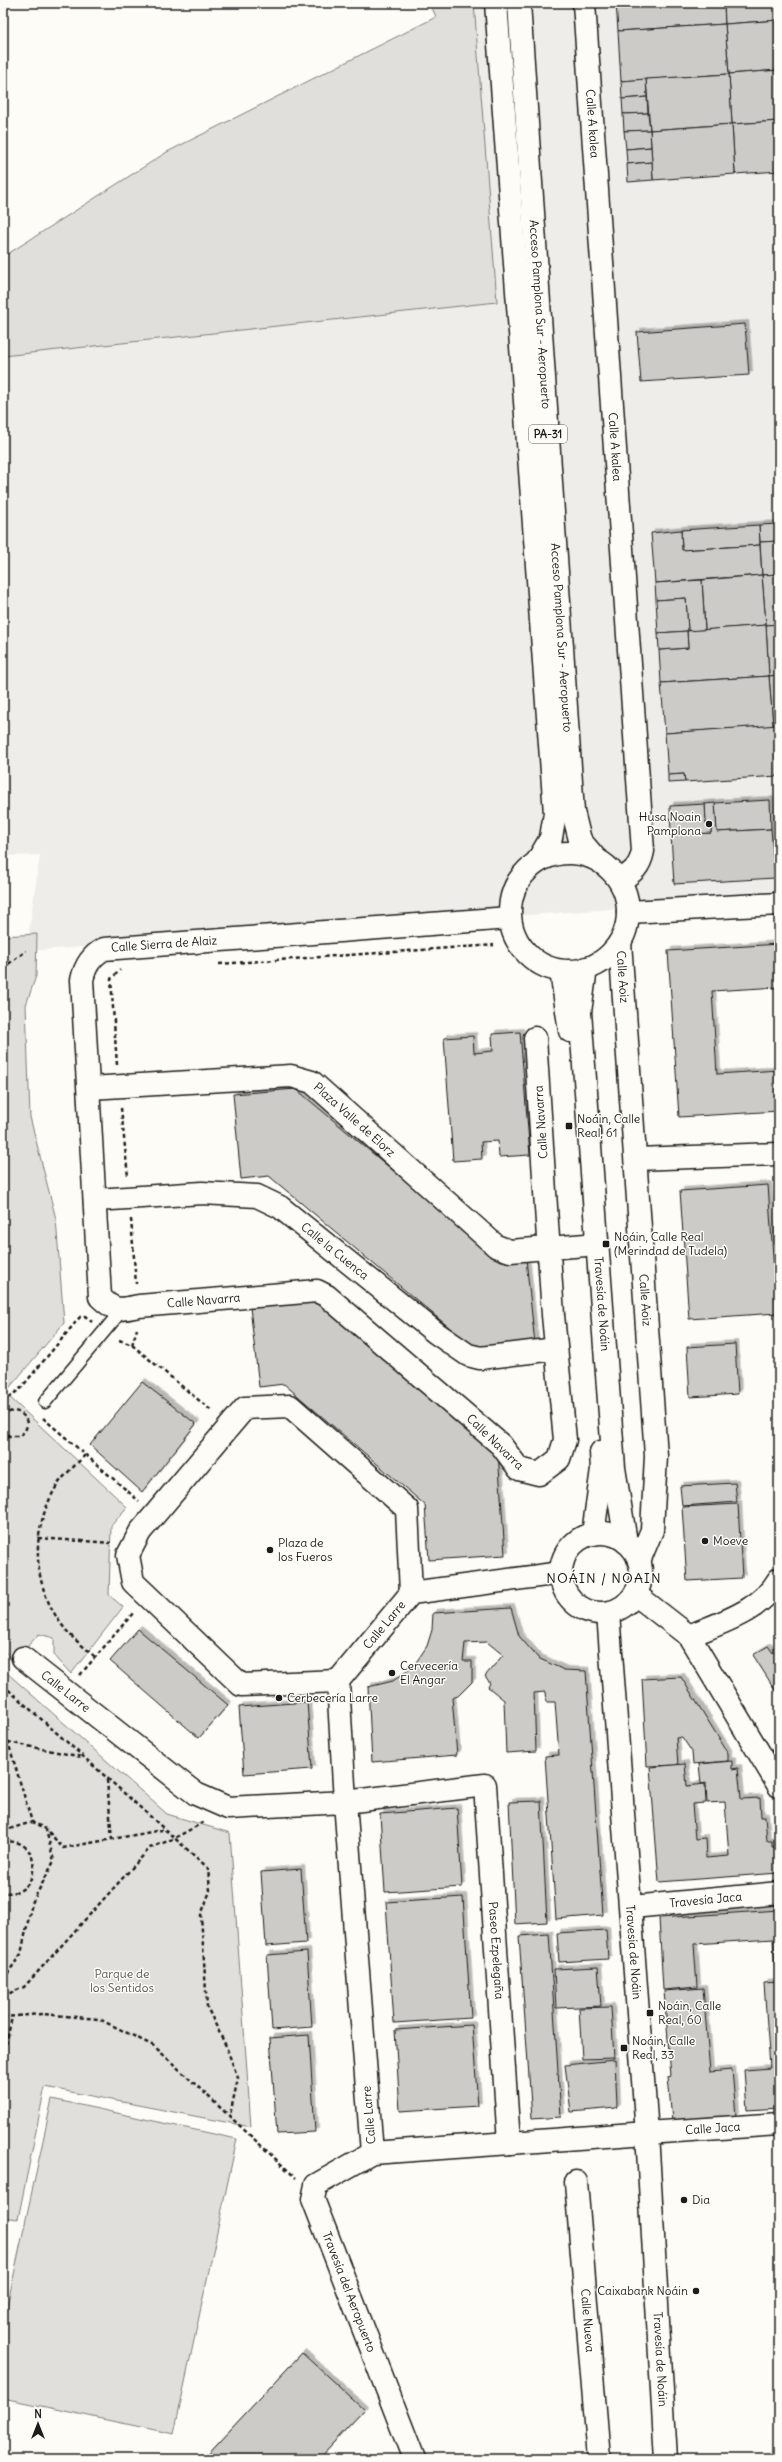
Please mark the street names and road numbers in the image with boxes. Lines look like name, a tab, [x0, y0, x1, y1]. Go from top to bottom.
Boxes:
street label: Calle A kalea	[583, 89, 603, 159]
street label: Acceso Pamplona Sur - Aeropuerto	[526, 219, 554, 410]
street label: Calle A kalea	[606, 412, 625, 482]
road number: PA-31	[529, 425, 567, 443]
street label: Acceso Pamplona Sur - Aeropuerto	[548, 542, 576, 733]
street label: Calle Sierra de Alaiz	[110, 932, 218, 955]
street label: Calle Aoiz	[614, 950, 632, 1004]
street label: Plaza Valle de Elorz	[311, 1079, 399, 1160]
street label: Calle Navarra	[530, 1085, 551, 1159]
street label: Calle la Cuenca	[298, 1219, 372, 1283]
street label: Travesía de Noáin	[591, 1256, 613, 1352]
street label: Calle Aoiz	[636, 1273, 655, 1327]
street label: Calle Navarra	[166, 1289, 241, 1311]
street label: Calle Navarra	[464, 1411, 527, 1473]
street label: Calle Larre	[360, 1597, 409, 1652]
street label: Calle Larre	[38, 1667, 93, 1715]
street label: Travesía Jaca	[669, 1889, 743, 1910]
street label: Paseo Ezpelegaña	[486, 1901, 507, 2000]
street label: Travesía de Noáin	[623, 1904, 645, 2000]
street label: Calle Larre	[358, 2085, 379, 2145]
street label: Calle Jaca	[685, 2119, 741, 2137]
street label: Travesía del Aeropuerto	[320, 2229, 379, 2354]
street label: Calle Nueva	[578, 2288, 598, 2353]
street label: Travesía de Noáin	[650, 2311, 671, 2407]

